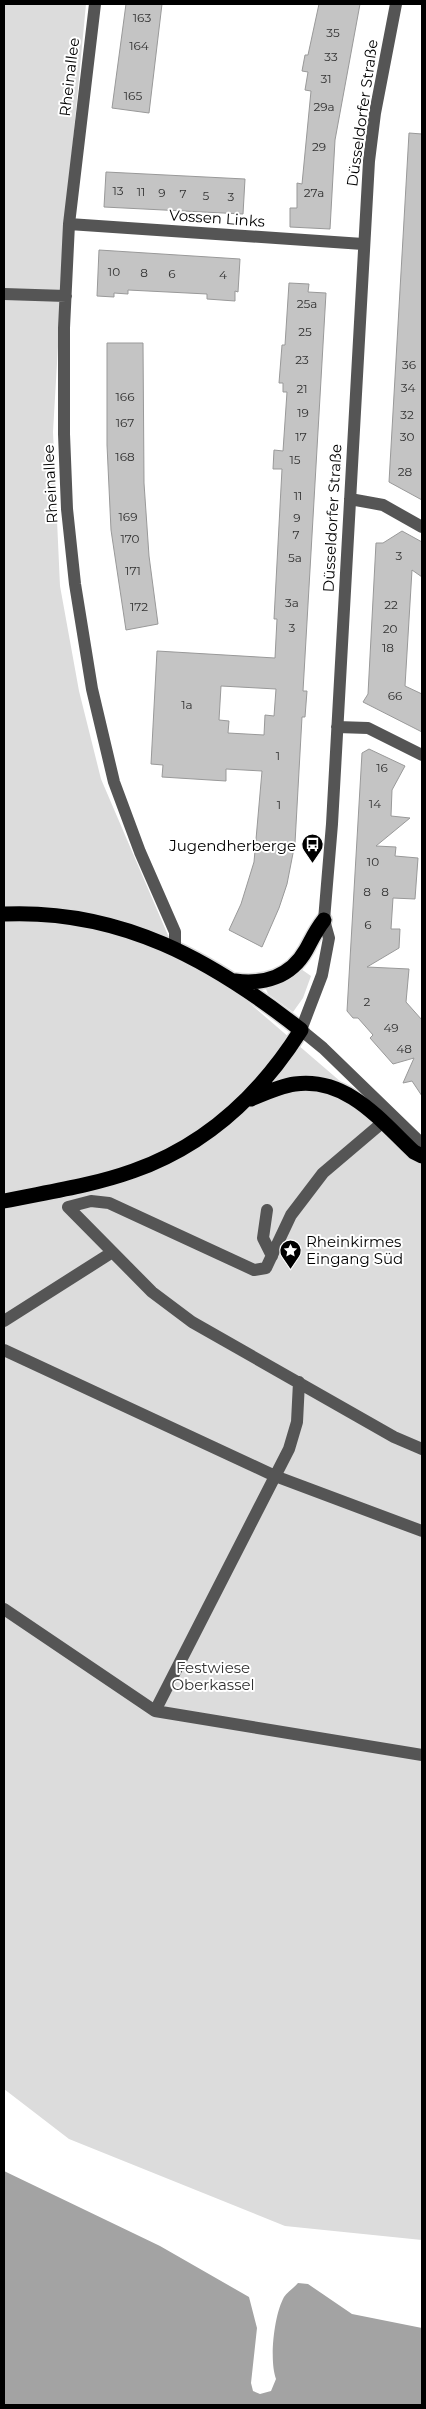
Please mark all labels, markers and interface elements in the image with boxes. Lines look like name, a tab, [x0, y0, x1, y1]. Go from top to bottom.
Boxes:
house number: 163	[133, 10, 151, 25]
house number: 35	[326, 25, 340, 40]
street label: Rheinallee	[55, 37, 83, 117]
house number: 164	[129, 38, 149, 53]
street label: Düsseldorfer Straße	[342, 38, 382, 188]
house number: 33	[324, 49, 338, 64]
house number: 31	[320, 71, 332, 86]
house number: 165	[124, 88, 142, 103]
house number: 29a	[313, 99, 335, 114]
house number: 29	[312, 139, 326, 154]
house number: 13	[112, 183, 124, 198]
house number: 11	[137, 184, 145, 199]
house number: 9	[158, 185, 166, 200]
house number: 27a	[304, 185, 324, 200]
house number: 7	[179, 186, 187, 201]
house number: 5	[203, 188, 210, 203]
house number: 3	[228, 189, 235, 204]
street label: Vossen Links	[169, 205, 265, 231]
house number: 10	[108, 264, 120, 279]
house number: 8	[140, 265, 148, 280]
house number: 6	[168, 266, 176, 281]
house number: 4	[219, 267, 227, 282]
house number: 25a	[297, 296, 317, 311]
house number: 25	[298, 324, 312, 339]
house number: 23	[295, 352, 309, 367]
house number: 36	[402, 357, 416, 372]
house number: 34	[401, 380, 415, 395]
house number: 21	[296, 381, 308, 396]
house number: 166	[116, 389, 134, 404]
house number: 19	[297, 405, 309, 420]
house number: 32	[400, 407, 414, 422]
house number: 167	[116, 415, 134, 430]
house number: 17	[295, 429, 307, 444]
house number: 30	[400, 429, 414, 444]
street label: Düsseldorfer Straße	[319, 443, 345, 593]
street label: Rheinallee	[38, 444, 62, 524]
house number: 168	[115, 449, 135, 464]
house number: 15	[289, 452, 301, 467]
house number: 28	[398, 464, 413, 479]
house number: 11	[294, 488, 302, 503]
house number: 169	[119, 509, 137, 524]
house number: 9	[293, 510, 301, 525]
house number: 7	[292, 527, 300, 542]
house number: 170	[120, 531, 140, 546]
house number: 3	[396, 548, 403, 563]
house number: 5a	[288, 550, 302, 565]
house number: 171	[125, 563, 141, 578]
house number: 3a	[285, 595, 299, 610]
house number: 22	[384, 597, 398, 612]
house number: 172	[130, 599, 148, 614]
house number: 3	[289, 620, 296, 635]
house number: 20	[383, 621, 397, 636]
house number: 18	[382, 640, 394, 655]
house number: 66	[388, 688, 402, 703]
house number: 1a	[181, 697, 193, 712]
house number: 1	[276, 748, 280, 763]
house number: 16	[376, 760, 388, 775]
house number: 14	[369, 796, 381, 811]
house number: 1	[277, 797, 281, 812]
bus stop icon: Jugendherberge	[300, 833, 324, 864]
place label: Jugendherberge	[168, 836, 296, 855]
house number: 10	[367, 854, 379, 869]
house number: 8	[363, 884, 371, 899]
house number: 8	[381, 884, 389, 899]
house number: 6	[364, 917, 372, 932]
house number: 2	[364, 994, 371, 1009]
house number: 49	[383, 1020, 399, 1035]
house number: 48	[396, 1041, 412, 1056]
place label: Rheinkirmes Eingang Süd	[306, 1232, 403, 1268]
place icon: Rheinkirmes Eingang Süd	[278, 1238, 302, 1269]
park label: Festwiese Oberkassel	[171, 1658, 255, 1694]

